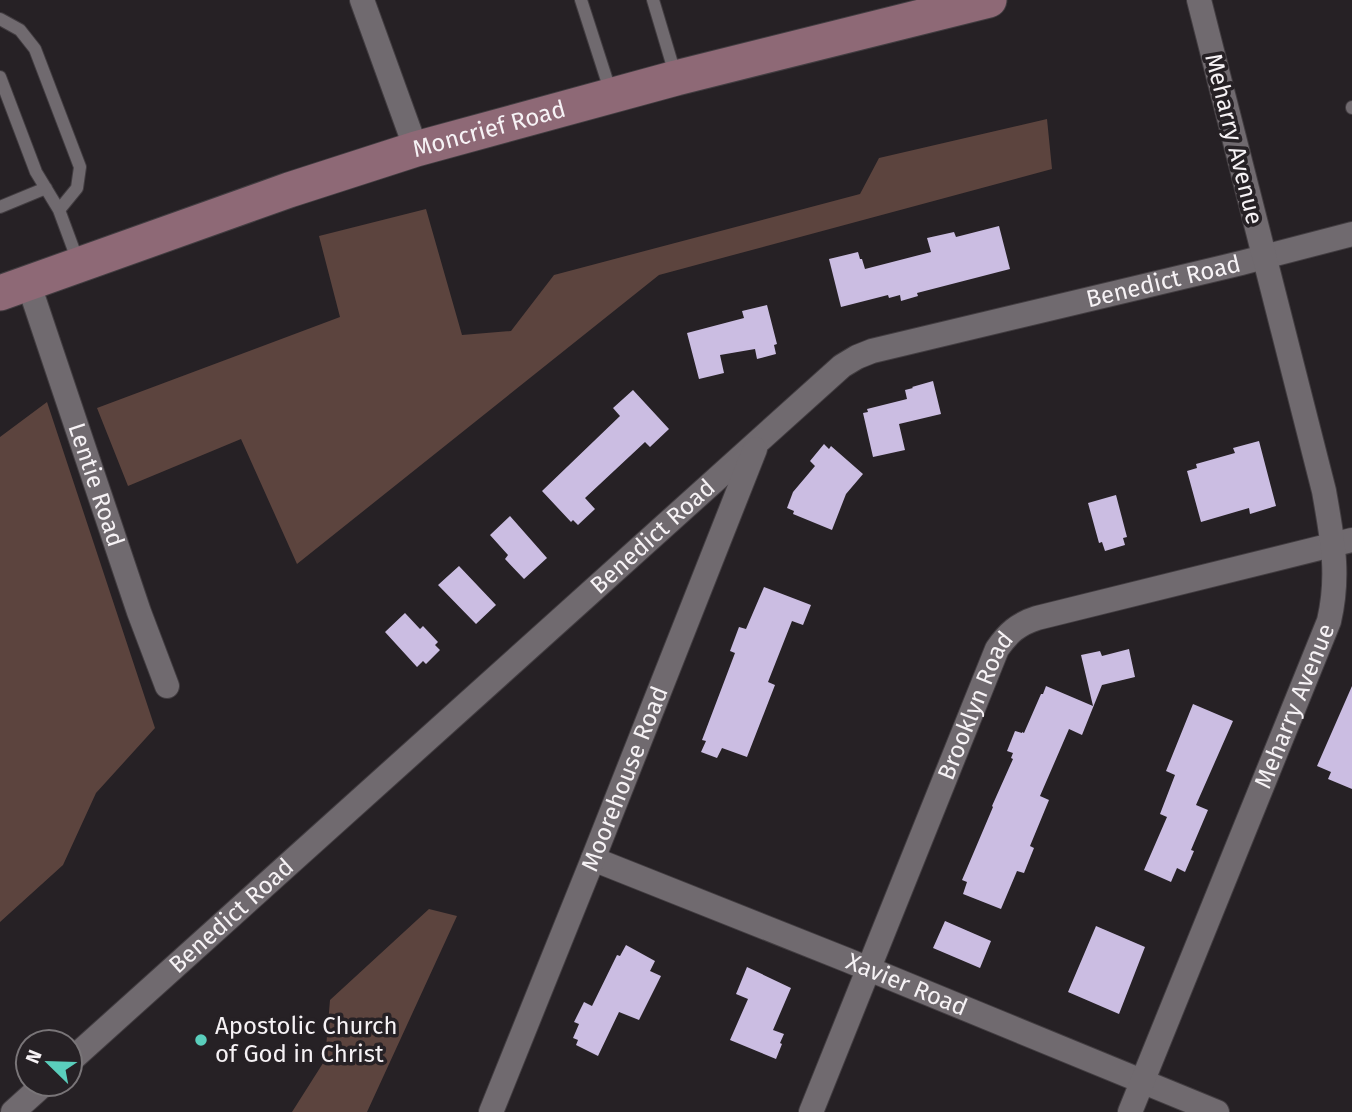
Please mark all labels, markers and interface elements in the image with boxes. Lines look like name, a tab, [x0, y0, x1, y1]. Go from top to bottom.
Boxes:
street label: Meharry Avenue	[1199, 51, 1269, 227]
street label: Moncrief Road	[410, 95, 569, 163]
street label: Benedict Road	[1083, 250, 1243, 313]
street label: Lentie Road	[62, 419, 130, 550]
street label: Benedict Road	[585, 473, 721, 600]
street label: Meharry Avenue	[1249, 620, 1340, 793]
street label: Brooklyn Road	[932, 626, 1019, 784]
street label: Moorehouse Road	[576, 682, 674, 875]
street label: Benedict Road	[163, 853, 299, 979]
street label: Xavier Road	[842, 947, 971, 1022]
place label: Apostolic Church of God in Christ	[215, 1012, 398, 1068]
north arrow	[14, 1028, 84, 1098]
marker: Apostolic Church of God in Christ	[193, 1032, 209, 1048]
text: N	[21, 1046, 47, 1067]

